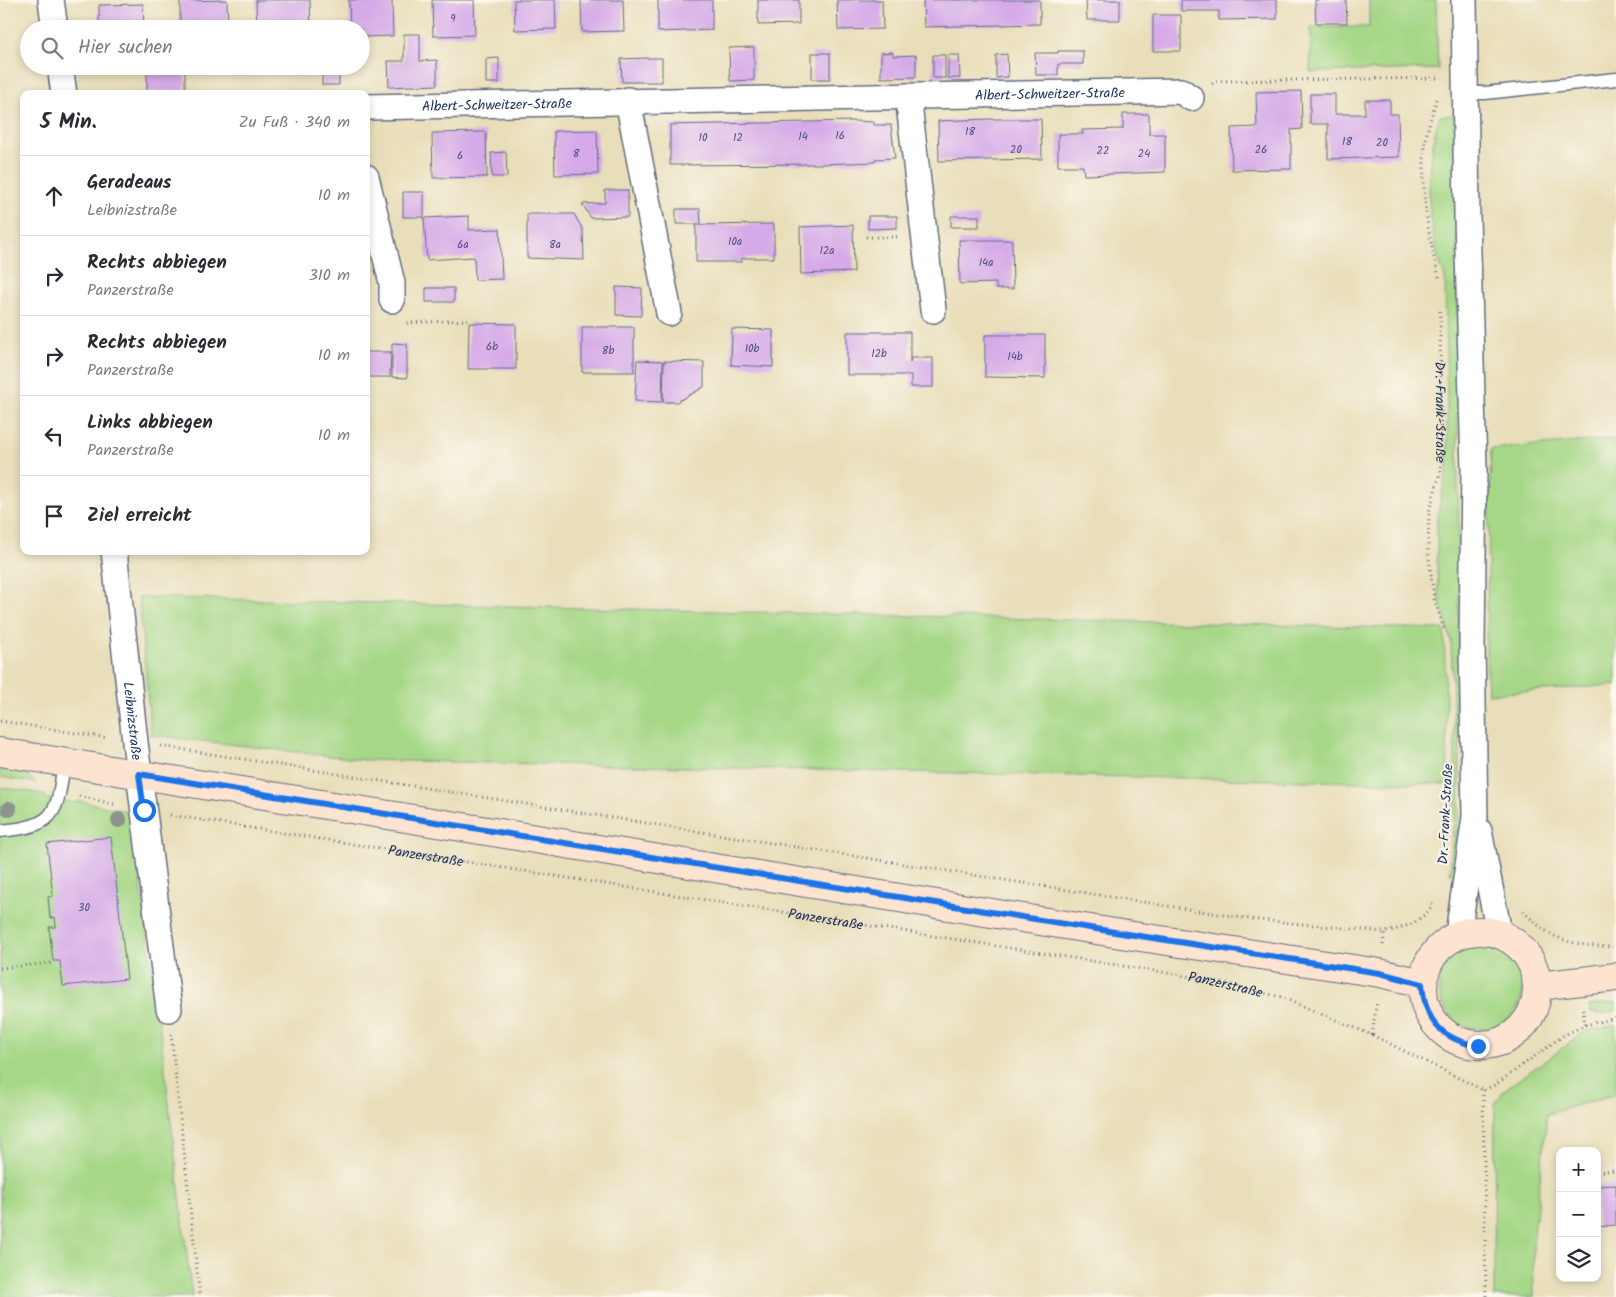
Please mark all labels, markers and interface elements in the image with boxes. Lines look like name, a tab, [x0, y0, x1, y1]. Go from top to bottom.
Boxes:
house number: 9	[450, 10, 456, 28]
search box	[20, 20, 370, 75]
text: Hier suchen	[78, 33, 172, 63]
icon: search	[38, 34, 66, 62]
street label: Albert-Schweitzer-Straße	[975, 82, 1126, 107]
street label: Albert-Schweitzer-Straße	[422, 93, 573, 118]
text: 5 Min.	[40, 106, 97, 139]
text: Zu Fuß · 340 m	[239, 110, 350, 135]
house number: 18	[965, 123, 975, 141]
house number: 16	[835, 127, 845, 145]
house number: 14	[798, 128, 808, 146]
house number: 10	[699, 129, 708, 147]
house number: 12	[733, 129, 743, 147]
house number: 18	[1342, 133, 1352, 151]
house number: 20	[1376, 134, 1388, 152]
house number: 20	[1010, 141, 1022, 159]
house number: 26	[1255, 141, 1267, 159]
house number: 22	[1097, 142, 1109, 160]
house number: 8	[573, 145, 580, 163]
house number: 24	[1138, 145, 1150, 163]
house number: 6	[457, 147, 463, 165]
text: Geradeaus	[87, 168, 172, 198]
icon: ahead	[40, 182, 68, 210]
text: 10 m	[318, 183, 350, 208]
text: Leibnizstraße	[87, 198, 177, 223]
house number: 10a	[728, 233, 742, 251]
house number: 6a	[457, 236, 469, 254]
house number: 8a	[549, 236, 561, 254]
house number: 12a	[819, 242, 835, 260]
text: Rechts abbiegen	[87, 248, 227, 278]
house number: 14a	[979, 254, 993, 272]
icon: right	[40, 262, 68, 290]
text: 310 m	[309, 263, 350, 288]
text: Panzerstraße	[87, 278, 174, 303]
text: Rechts abbiegen	[87, 328, 227, 358]
house number: 6b	[486, 338, 498, 356]
house number: 10b	[745, 340, 760, 358]
icon: right	[40, 342, 68, 370]
house number: 8b	[602, 342, 614, 360]
text: 10 m	[318, 343, 350, 368]
house number: 12b	[871, 345, 887, 363]
house number: 14b	[1007, 348, 1023, 366]
text: Panzerstraße	[87, 358, 174, 383]
street label: Dr.-Frank-Straße	[1428, 361, 1451, 463]
text: Links abbiegen	[87, 408, 213, 438]
icon: left	[40, 422, 68, 450]
text: 10 m	[318, 423, 350, 448]
text: Panzerstraße	[87, 438, 174, 463]
text: Ziel erreicht	[87, 501, 192, 531]
icon: arrive	[40, 502, 68, 530]
street label: Leibnizstraße	[116, 681, 147, 762]
street label: Dr.-Frank-Straße	[1432, 762, 1460, 865]
route start	[133, 799, 156, 822]
street label: Panzerstraße	[386, 840, 466, 873]
house number: 30	[78, 899, 90, 917]
street label: Panzerstraße	[786, 903, 866, 937]
street label: Panzerstraße	[1186, 966, 1265, 1004]
route end	[1467, 1035, 1490, 1058]
map controls	[1556, 1147, 1601, 1282]
button: +	[1556, 1147, 1601, 1192]
button: −	[1556, 1192, 1601, 1237]
button: layers	[1556, 1237, 1601, 1282]

